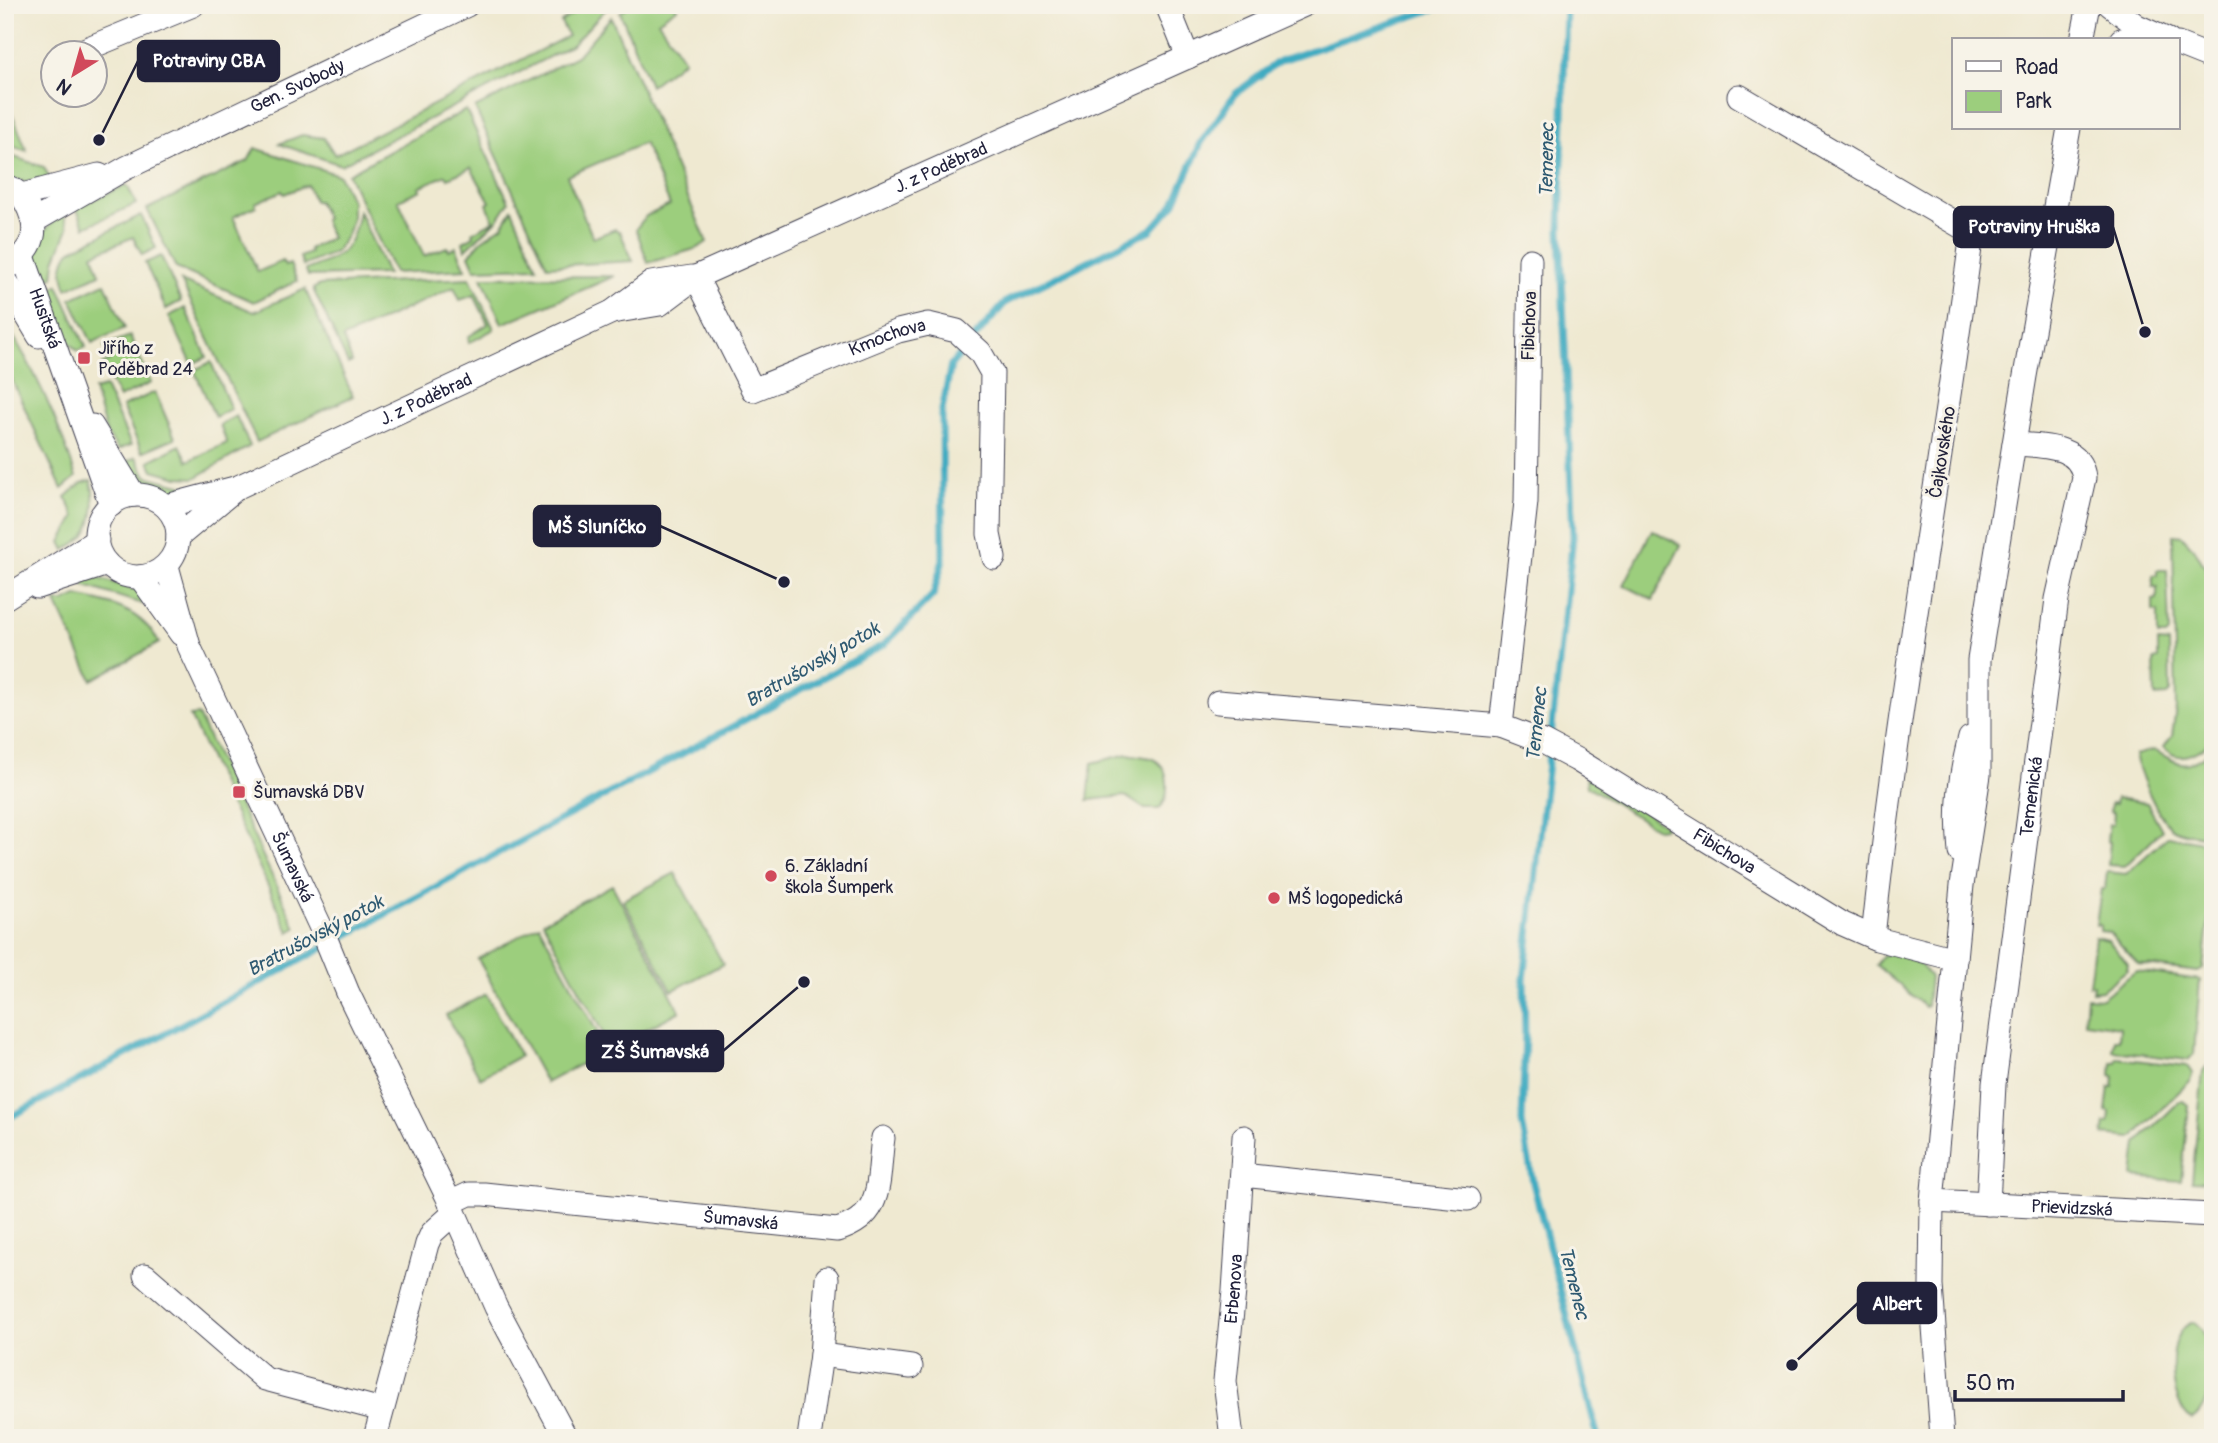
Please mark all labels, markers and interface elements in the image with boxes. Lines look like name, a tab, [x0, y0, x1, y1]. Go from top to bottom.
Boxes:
north arrow	[38, 38, 108, 108]
legend	[1952, 38, 2180, 130]
callout: Potraviny CBA	[138, 41, 279, 81]
text: Potraviny CBA	[152, 49, 266, 73]
street label: Gen. Svobody	[247, 54, 349, 119]
text: Road	[2015, 54, 2059, 81]
text: N	[52, 73, 77, 100]
text: Park	[2015, 88, 2052, 115]
water label: Temenec	[1534, 121, 1560, 197]
street label: J. z Poděbrad	[891, 137, 991, 199]
callout: Potraviny Hruška	[1954, 207, 2113, 247]
text: Potraviny Hruška	[1968, 215, 2100, 239]
street label: Husitská	[23, 285, 66, 352]
street label: Fibichova	[1517, 291, 1542, 361]
street label: Kmochova	[845, 314, 928, 362]
place label: Jiřího z Poděbrad 24	[98, 337, 193, 381]
marker: Jiřího z Poděbrad 24	[76, 350, 92, 366]
street label: J. z Poděbrad	[376, 368, 476, 431]
street label: Čajkovského	[1924, 404, 1961, 500]
callout: MŠ Sluníčko	[534, 506, 660, 546]
text: MŠ Sluníčko	[548, 515, 647, 539]
water label: Bratrušovský potok	[741, 616, 886, 713]
water label: Temenec	[1521, 685, 1553, 762]
street label: Temenická	[2015, 755, 2048, 838]
place label: Šumavská DBV	[253, 780, 365, 804]
marker: Šumavská DBV	[231, 784, 247, 800]
street label: Fibichova	[1688, 823, 1760, 879]
street label: Šumavská	[266, 828, 319, 906]
place label: 6. Základní škola Šumperk	[785, 855, 894, 899]
marker: 6. Základní škola Šumperk	[763, 868, 779, 884]
place label: MŠ logopedická	[1288, 886, 1403, 910]
water label: Bratrušovský potok	[243, 889, 389, 982]
marker: MŠ logopedická	[1266, 890, 1282, 906]
callout: ZŠ Šumavská	[587, 1031, 723, 1071]
text: ZŠ Šumavská	[601, 1040, 709, 1064]
street label: Prievidzská	[2030, 1195, 2113, 1222]
street label: Šumavská	[702, 1204, 779, 1236]
water label: Temenec	[1553, 1244, 1595, 1323]
street label: Erbenova	[1220, 1253, 1248, 1325]
callout: Albert	[1858, 1283, 1936, 1323]
text: Albert	[1872, 1292, 1923, 1316]
scale bar	[1955, 1359, 2124, 1403]
text: 50 m	[1966, 1370, 2015, 1397]

